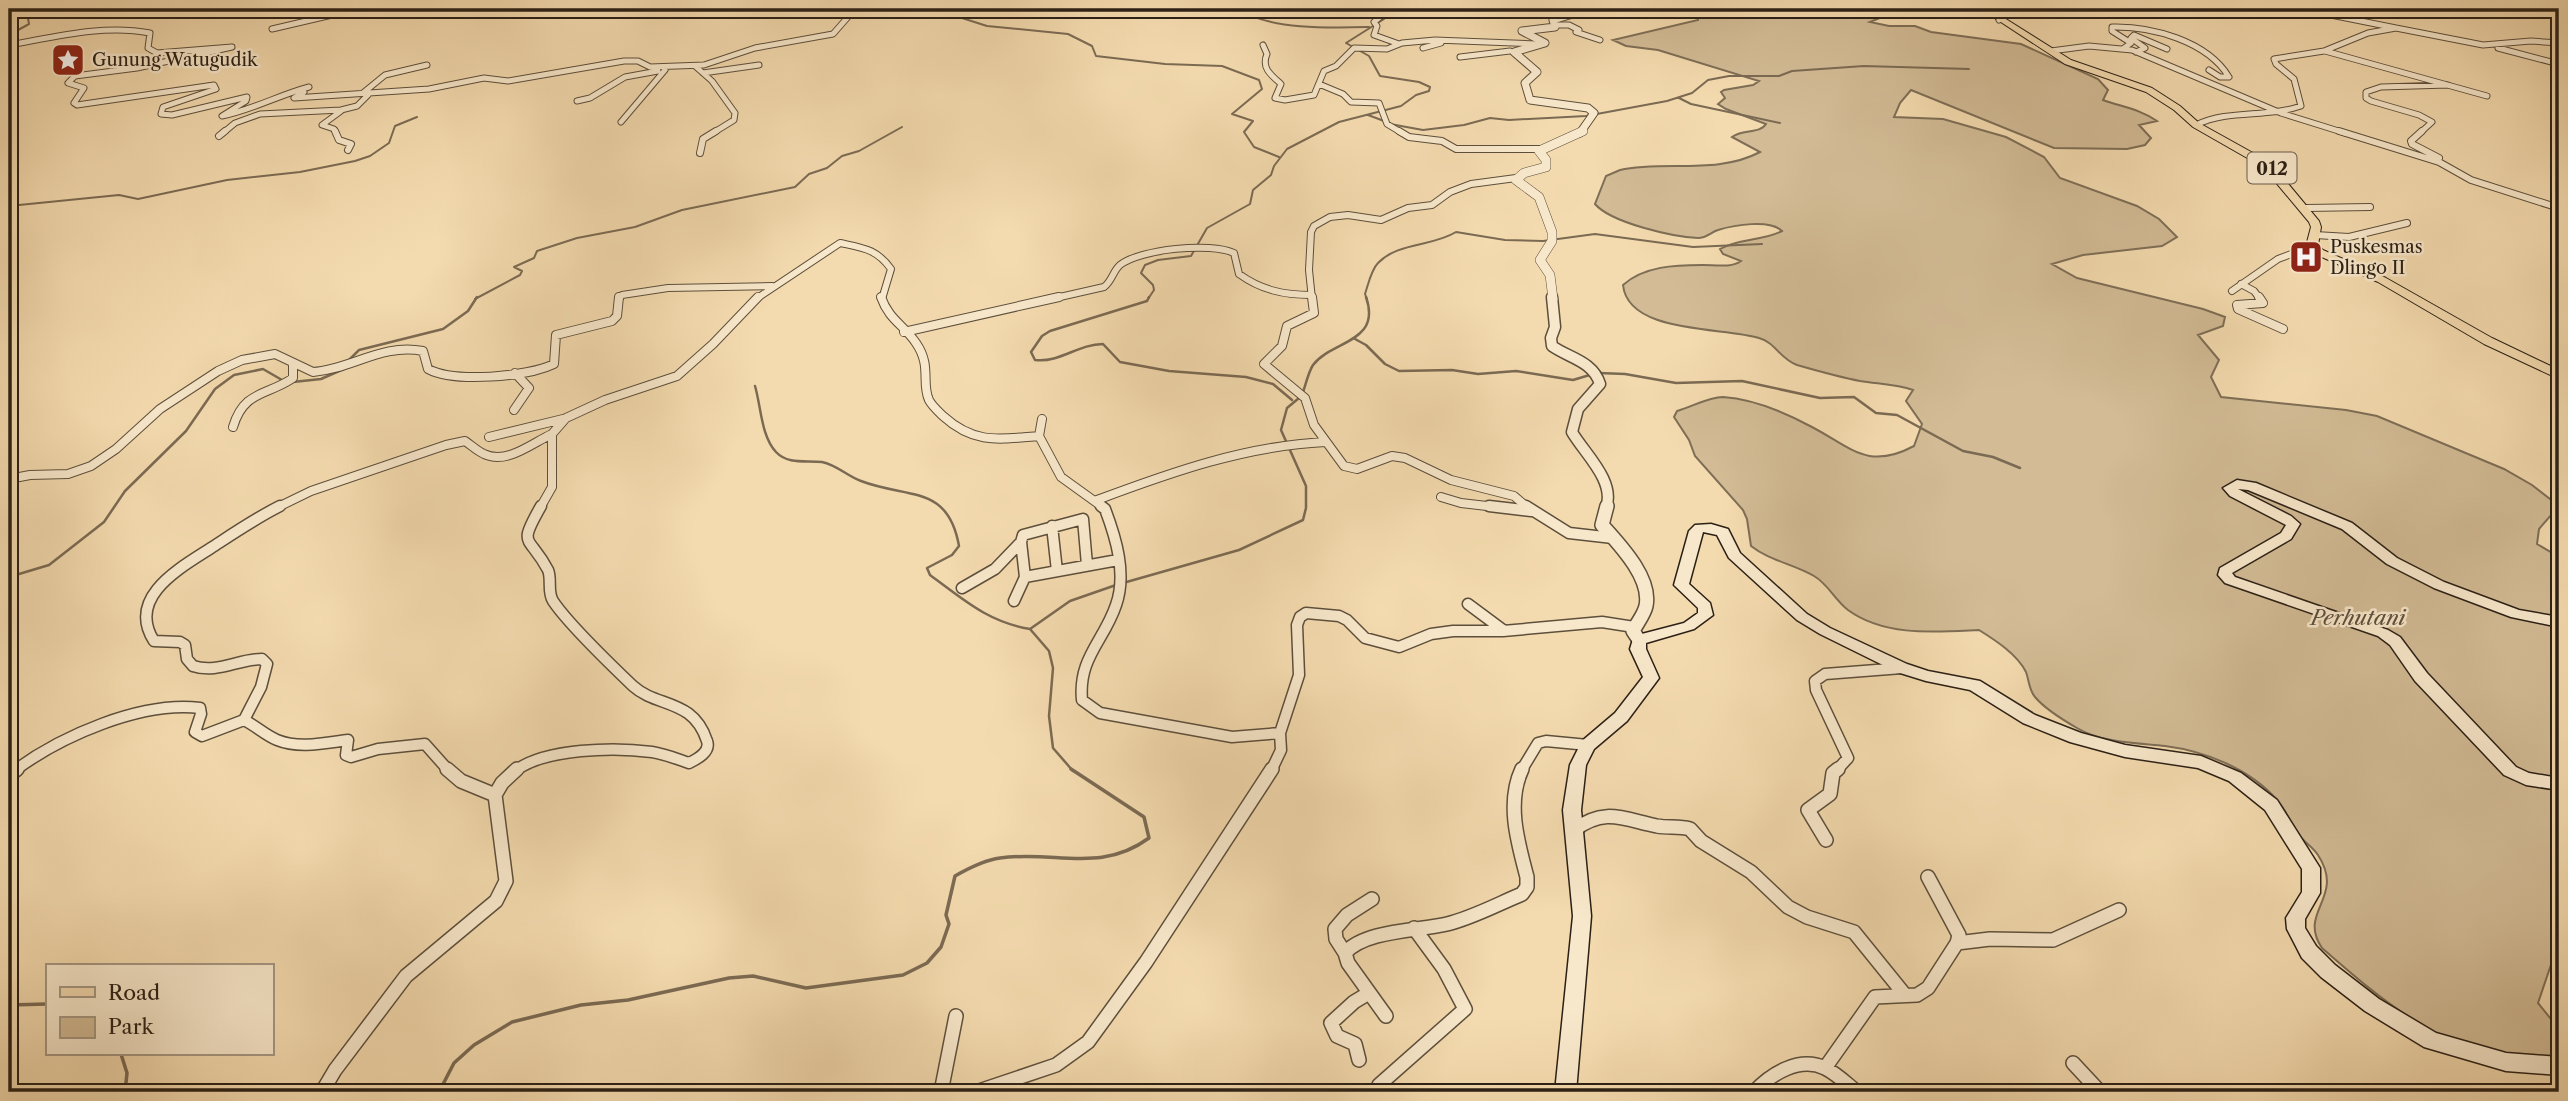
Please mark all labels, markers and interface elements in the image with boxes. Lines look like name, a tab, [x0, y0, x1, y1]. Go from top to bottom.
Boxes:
place icon: Gunung Watugudik	[49, 41, 87, 79]
place label: Gunung Watugudik	[92, 49, 259, 71]
road number: 012	[2248, 152, 2296, 184]
place label: Puskesmas Dlingo II	[2330, 236, 2423, 279]
hospital icon: Puskesmas Dlingo II	[2287, 238, 2325, 276]
park label: Perhutani	[2309, 605, 2407, 630]
legend	[46, 964, 273, 1056]
text: Road	[108, 980, 160, 1005]
text: Park	[108, 1014, 154, 1039]

